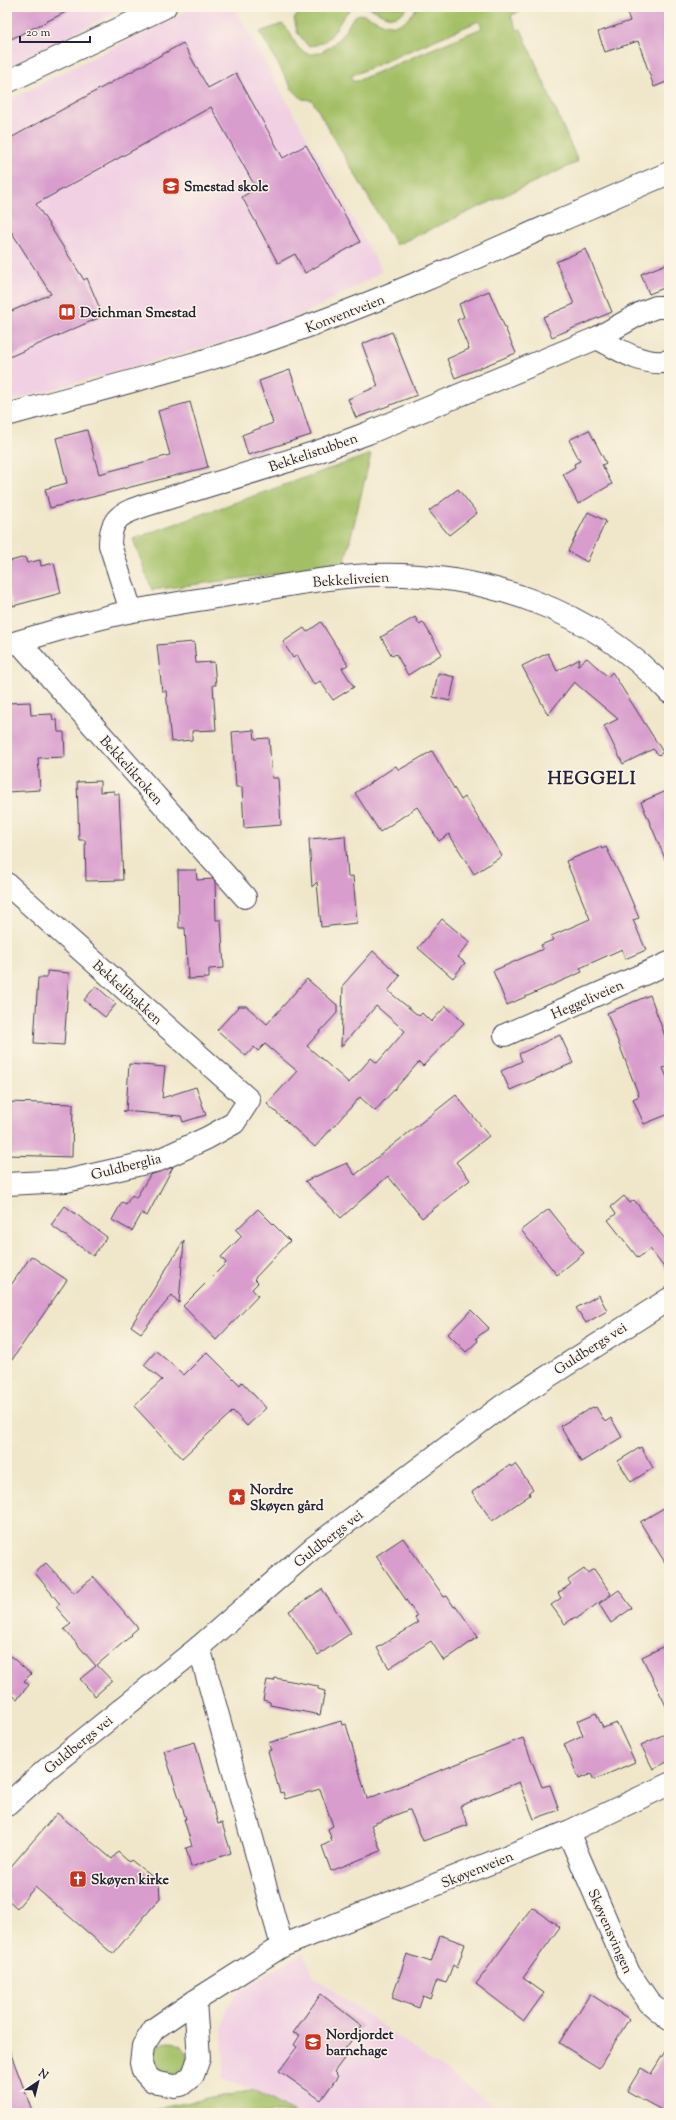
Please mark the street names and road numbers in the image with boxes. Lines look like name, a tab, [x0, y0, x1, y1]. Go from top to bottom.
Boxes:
street label: Konventveien	[303, 291, 388, 339]
street label: Bekkelistubben	[267, 429, 361, 478]
street label: Bekkeliveien	[312, 568, 390, 594]
street label: Bekkelikroken	[94, 732, 167, 810]
street label: Bekkelibakken	[87, 956, 166, 1030]
street label: Heggeliveien	[548, 976, 627, 1026]
street label: Guldberglia	[89, 1149, 164, 1186]
street label: Guldbergs vei	[551, 1319, 632, 1381]
street label: Guldbergs vei	[290, 1506, 368, 1573]
street label: Guldbergs vei	[41, 1712, 118, 1780]
street label: Skøyenveien	[439, 1847, 517, 1894]
street label: Skøyensvingen	[582, 1886, 637, 1977]

